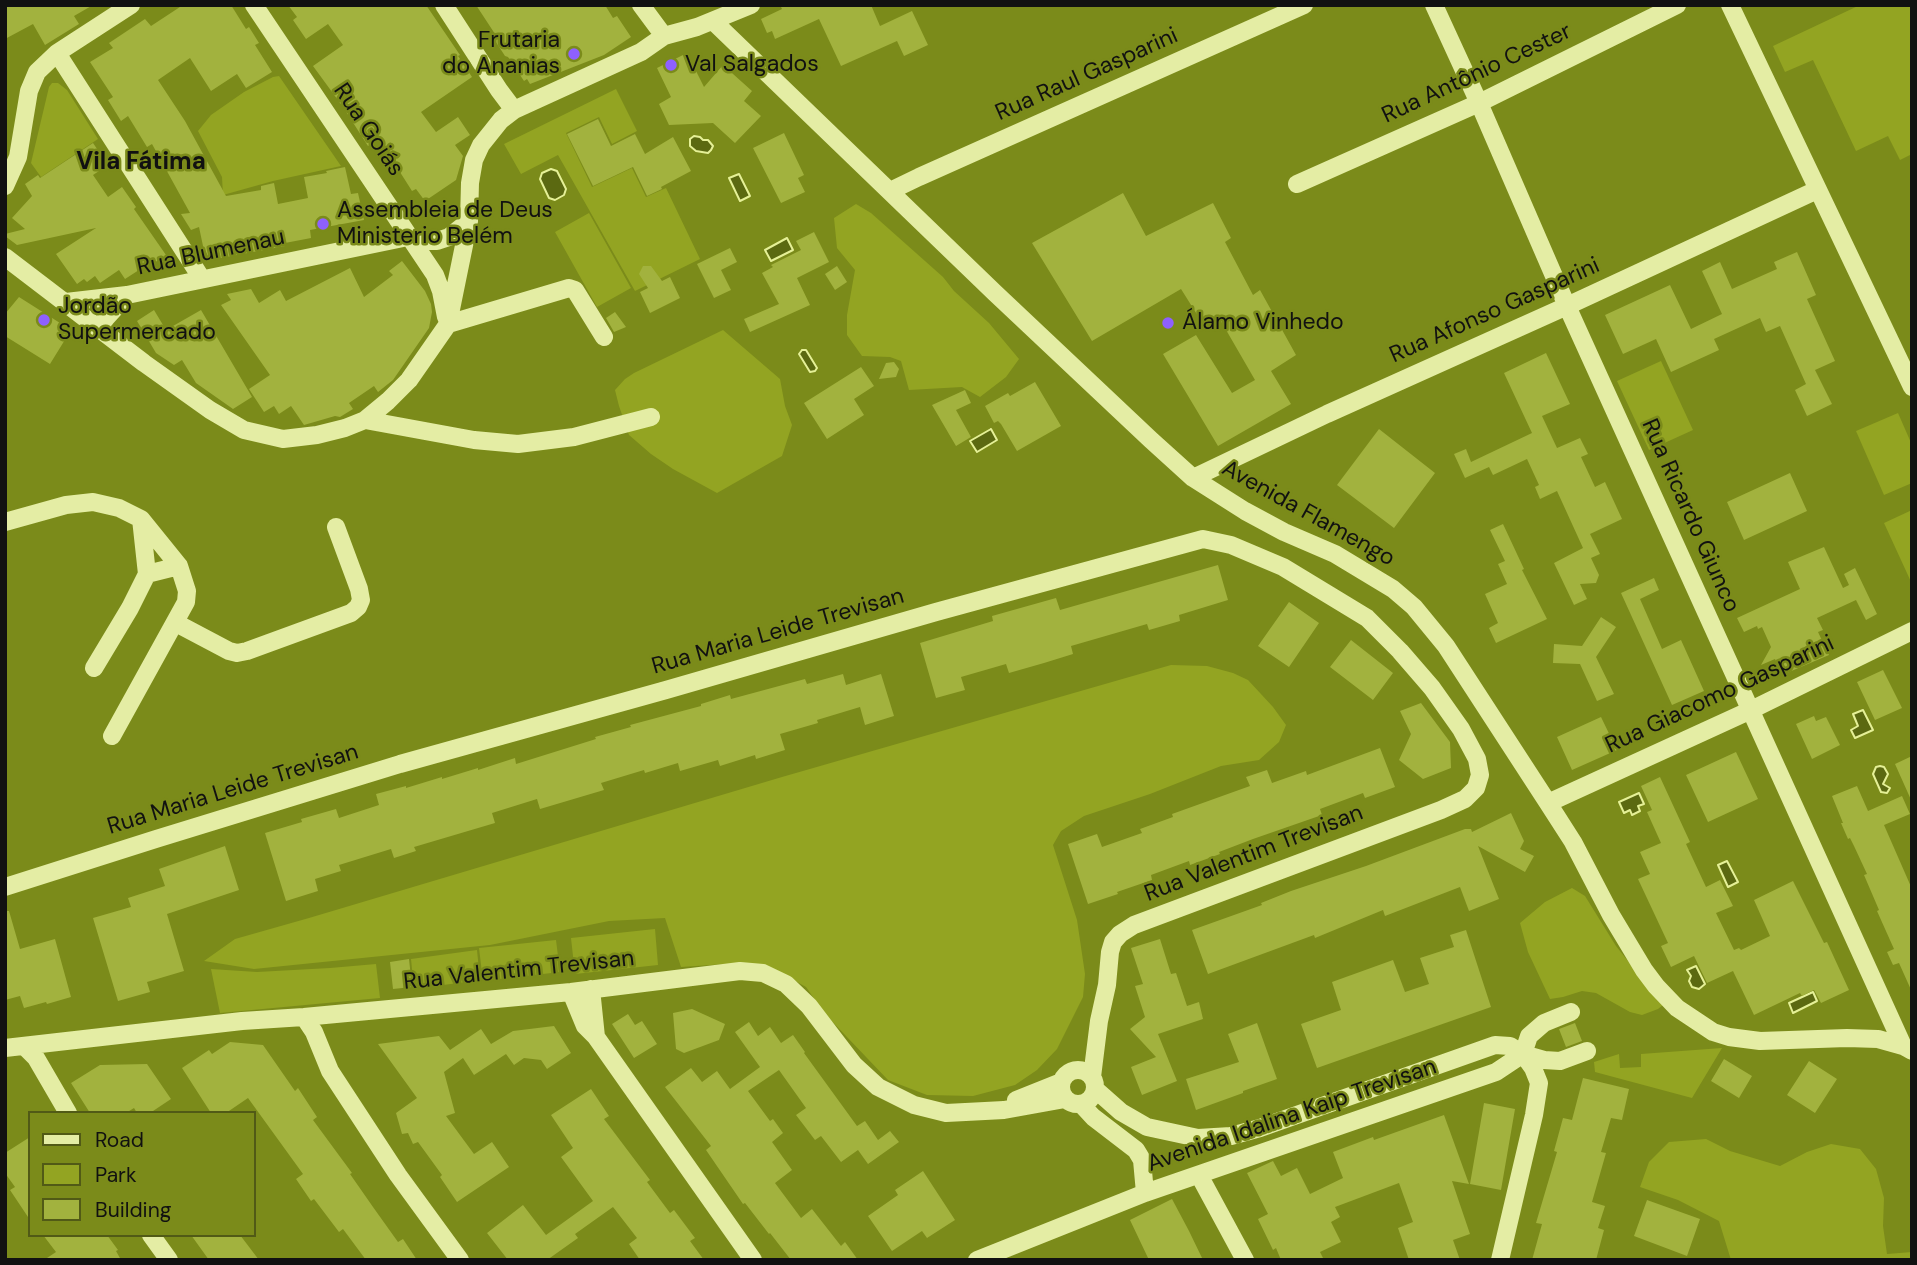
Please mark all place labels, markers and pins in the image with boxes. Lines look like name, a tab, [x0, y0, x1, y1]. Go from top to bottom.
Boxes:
place label: Frutaria do Ananias	[442, 27, 560, 81]
marker: Frutaria do Ananias	[566, 46, 582, 62]
place label: Val Salgados	[685, 51, 819, 79]
marker: Val Salgados	[663, 57, 679, 73]
place label: Assembleia de Deus Ministerio Belém	[337, 197, 553, 251]
marker: Assembleia de Deus Ministerio Belém	[315, 216, 331, 232]
place label: Jordão Supermercado	[58, 293, 216, 347]
place label: Álamo Vinhedo	[1182, 309, 1344, 337]
marker: Jordão Supermercado	[36, 312, 52, 328]
marker: Álamo Vinhedo	[1160, 315, 1176, 331]

